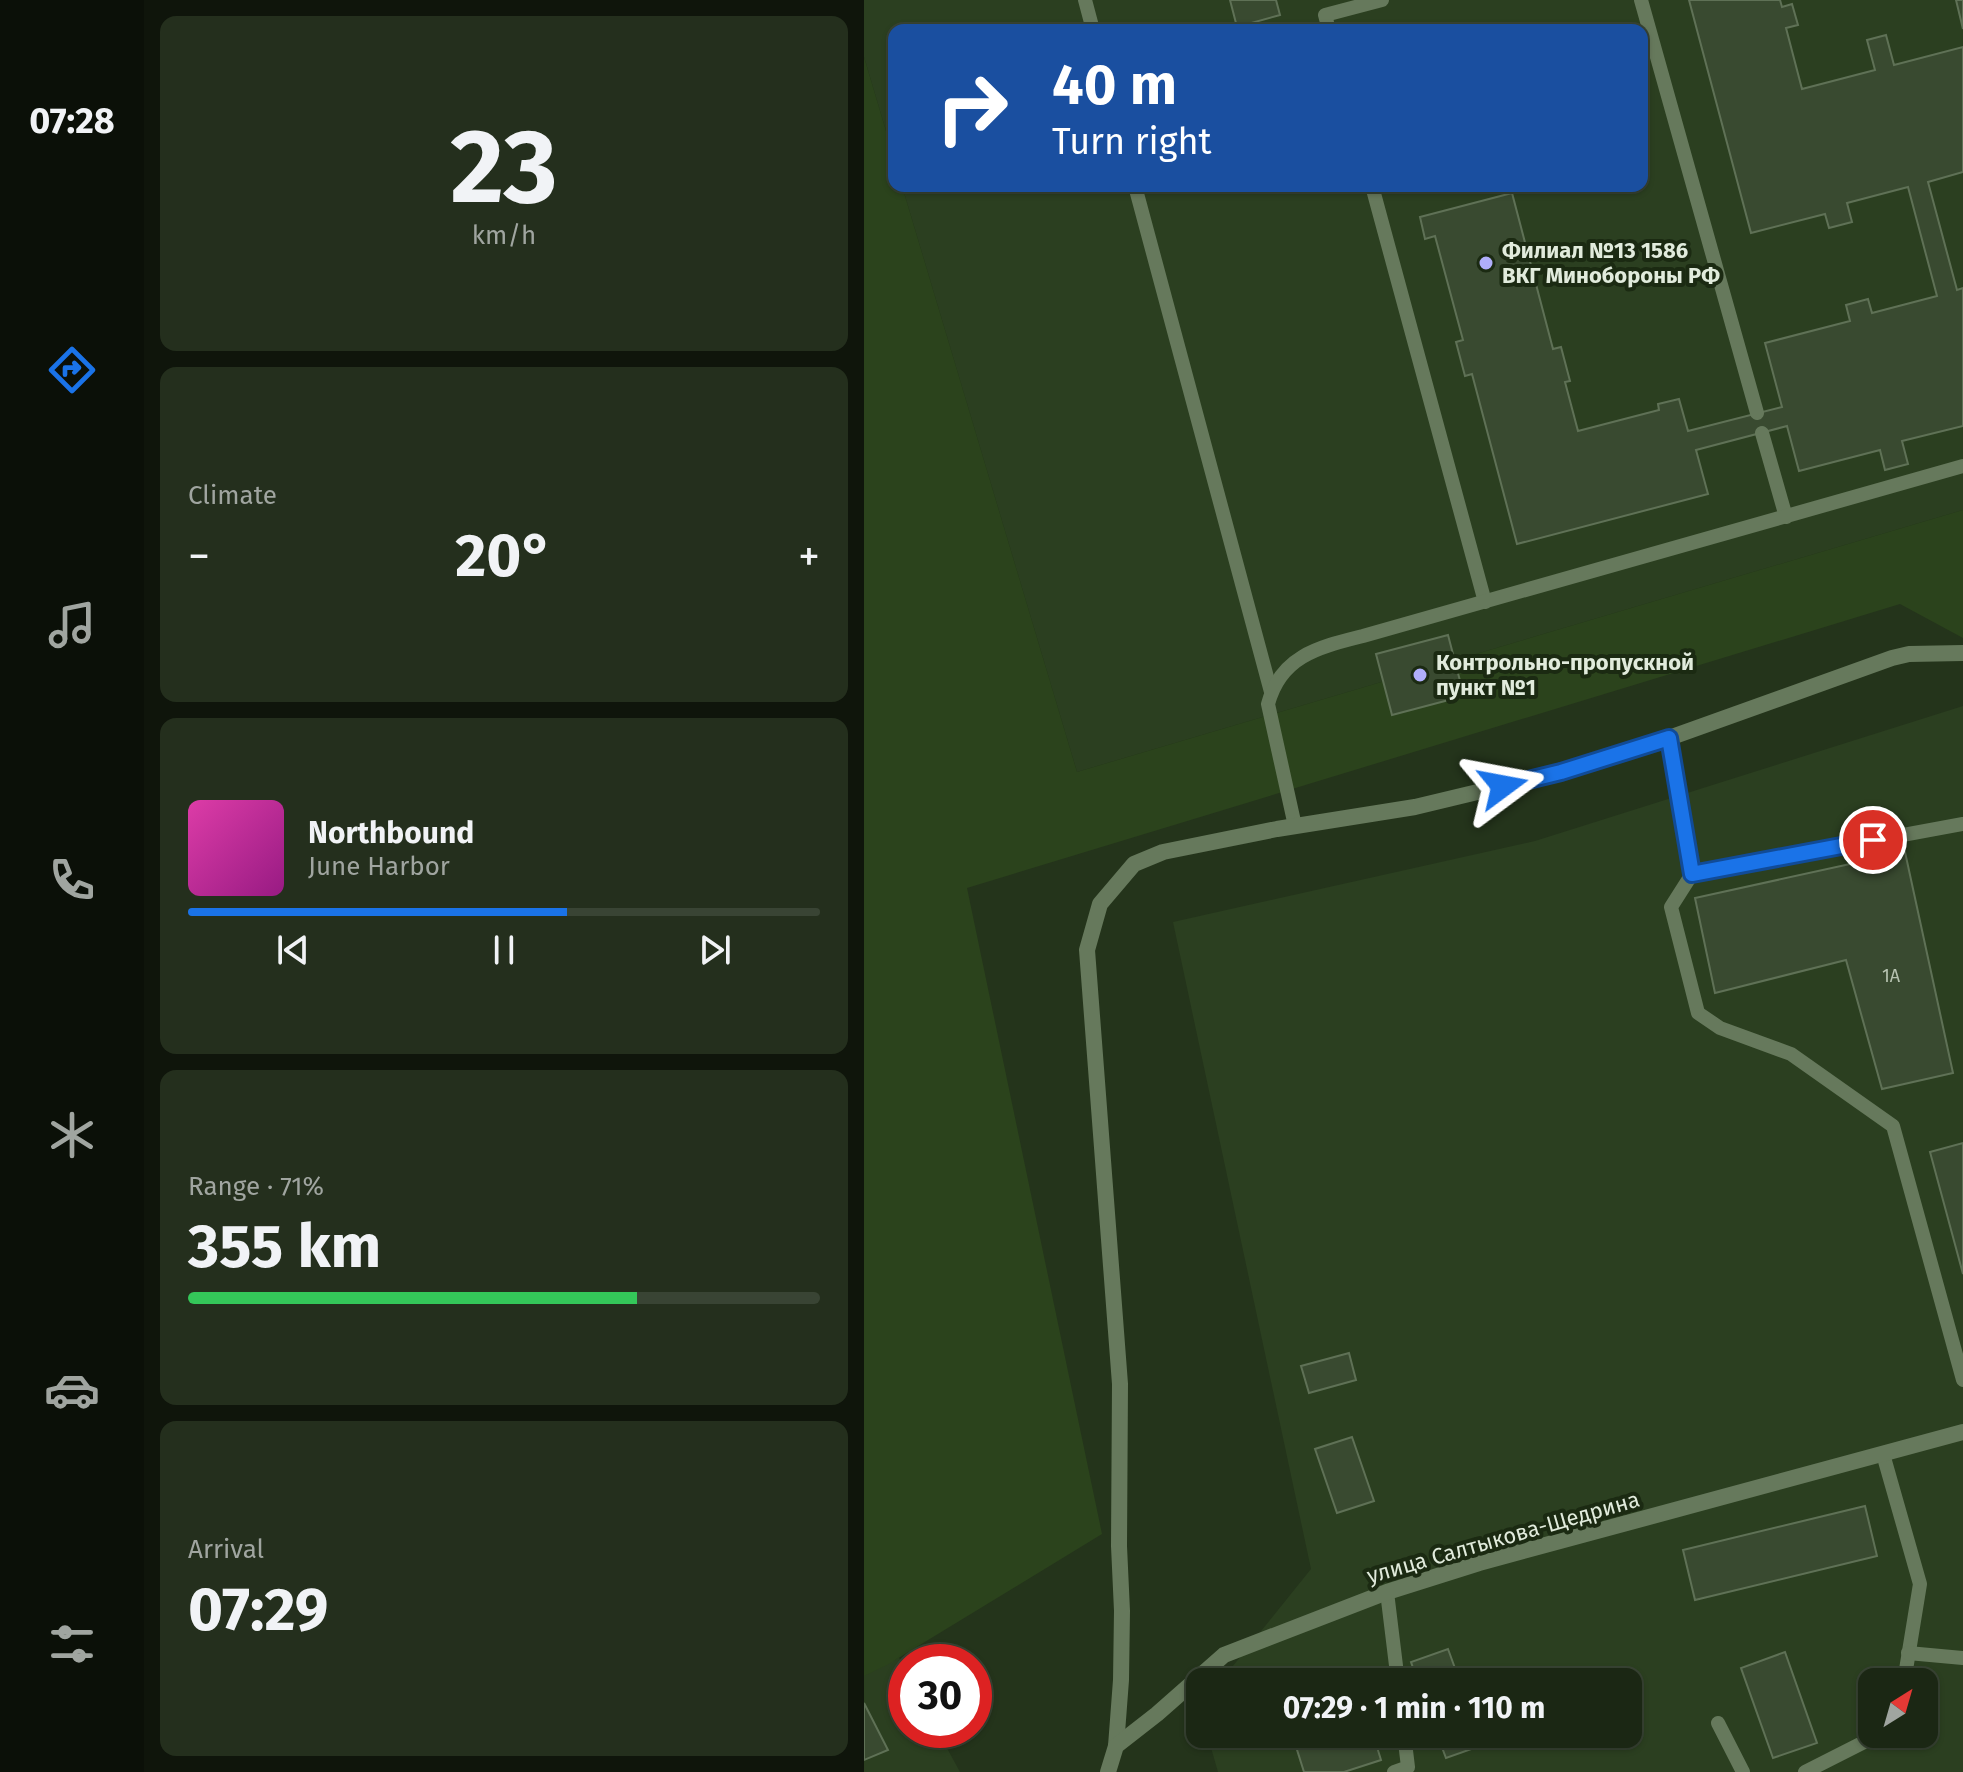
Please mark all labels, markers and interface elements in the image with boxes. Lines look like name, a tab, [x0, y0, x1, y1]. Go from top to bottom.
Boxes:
text: 40 m	[1052, 52, 1177, 119]
icon: right	[920, 56, 1024, 160]
text: 07:28	[29, 99, 115, 143]
text: 23	[450, 105, 558, 230]
text: Turn right	[1052, 120, 1212, 164]
text: km/h	[472, 220, 536, 251]
place label: Филиал №13 1586 ВКГ Минобороны РФ	[1502, 237, 1720, 289]
marker: Филиал №13 1586 ВКГ Минобороны РФ	[1477, 254, 1495, 272]
icon: directions	[44, 342, 100, 398]
text: Climate	[188, 480, 277, 511]
text: 20°	[455, 520, 553, 592]
text: −	[188, 530, 210, 583]
text: +	[798, 530, 820, 583]
icon: music	[44, 597, 100, 653]
place label: Контрольно-пропускной пункт №1	[1436, 649, 1694, 701]
marker: Контрольно-пропускной пункт №1	[1411, 666, 1429, 684]
position arrow	[1461, 744, 1545, 828]
pin	[1839, 806, 1907, 874]
text: Northbound	[308, 815, 474, 851]
icon: arrive	[1851, 818, 1895, 862]
text: June Harbor	[308, 851, 450, 882]
icon: phone	[44, 852, 100, 908]
icon: previous	[271, 928, 315, 972]
icon: pause	[482, 928, 526, 972]
icon: next	[693, 928, 737, 972]
house number: 1А	[1882, 965, 1901, 987]
icon: climate	[44, 1107, 100, 1163]
text: Range · 71%	[188, 1171, 324, 1202]
text: 355 km	[188, 1211, 381, 1283]
icon: car	[44, 1362, 100, 1418]
street label: улица Салтыкова-Щедрина	[1364, 1486, 1643, 1589]
text: Arrival	[188, 1534, 264, 1565]
text: 07:29	[188, 1574, 328, 1646]
icon: filters	[44, 1616, 100, 1672]
speed limit sign: 30	[888, 1644, 992, 1748]
north arrow	[1858, 1668, 1938, 1748]
map controls	[1858, 1668, 1938, 1748]
text: 07:29 · 1 min · 110 m	[1283, 1690, 1545, 1726]

